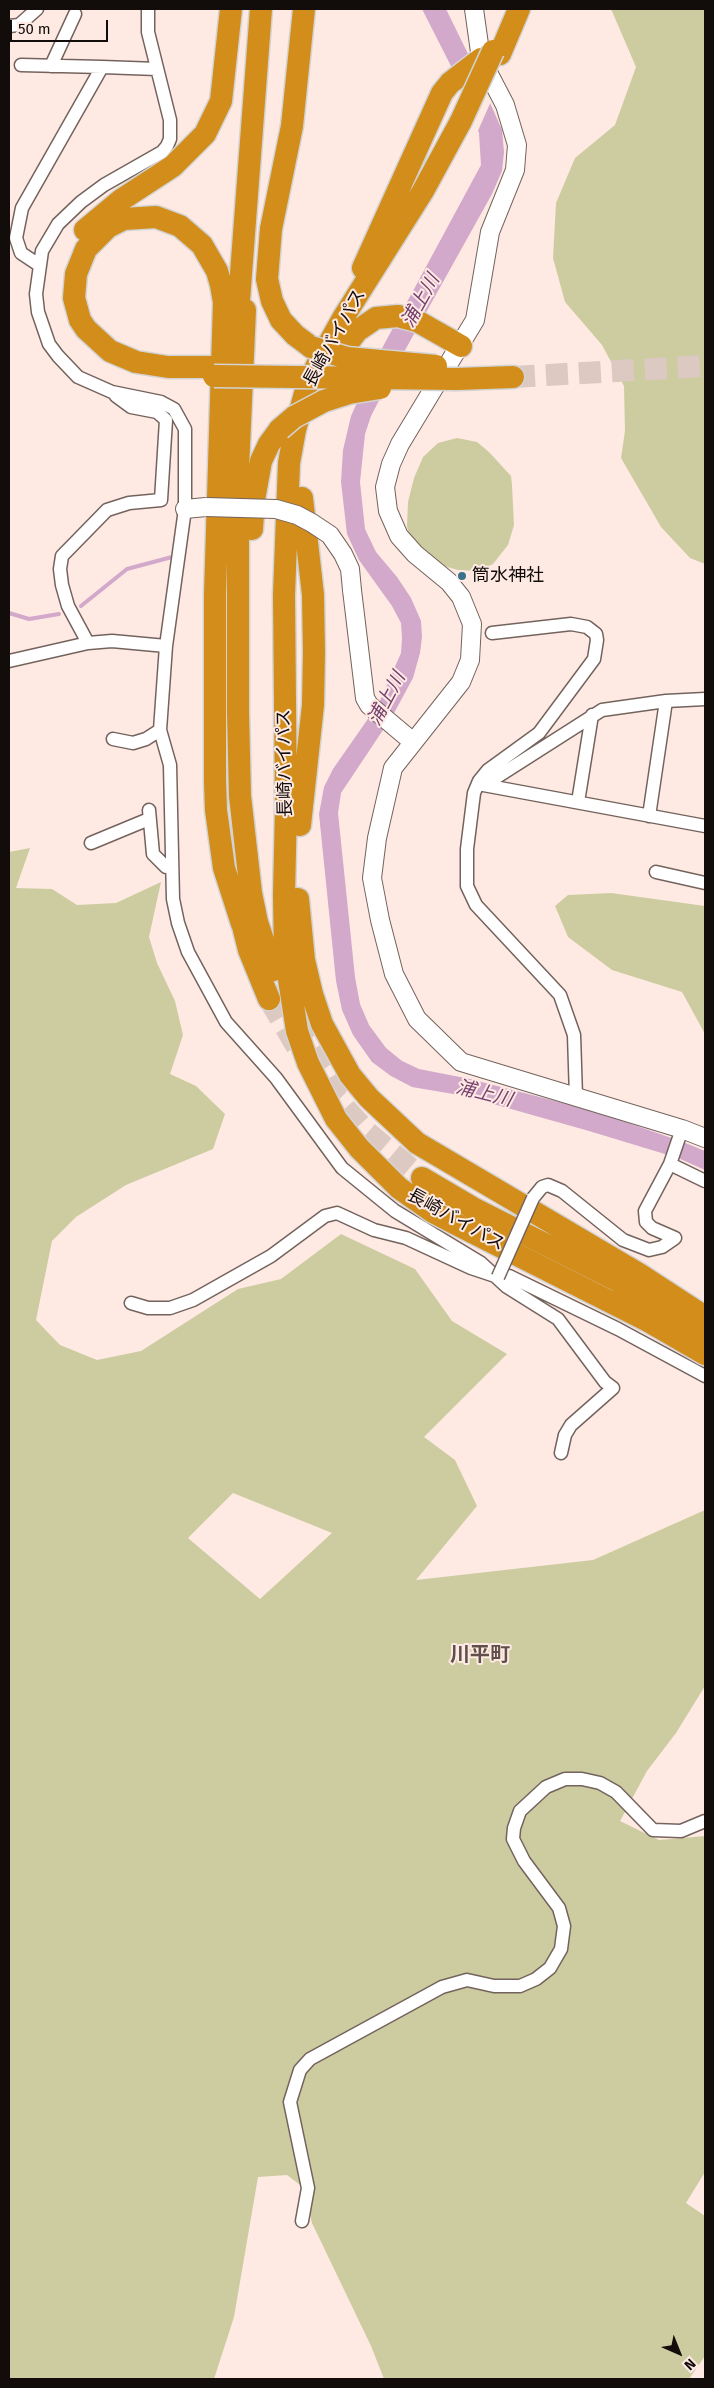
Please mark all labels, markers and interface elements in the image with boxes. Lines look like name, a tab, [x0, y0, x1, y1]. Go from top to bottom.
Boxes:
scale bar	[12, 10, 110, 42]
text: 50 m	[18, 20, 51, 38]
water label: 浦上川	[397, 271, 445, 331]
street label: 長崎バイパス	[299, 286, 371, 390]
place label: 筒水神社	[472, 565, 544, 587]
marker: 筒水神社	[456, 570, 468, 582]
water label: 浦上川	[364, 668, 410, 730]
street label: 長崎バイパス	[273, 709, 297, 817]
water label: 浦上川	[454, 1076, 514, 1112]
street label: 長崎バイパス	[404, 1184, 508, 1256]
district label: 川平町	[450, 1643, 510, 1667]
north arrow	[654, 2328, 704, 2378]
text: N	[681, 2355, 699, 2373]

